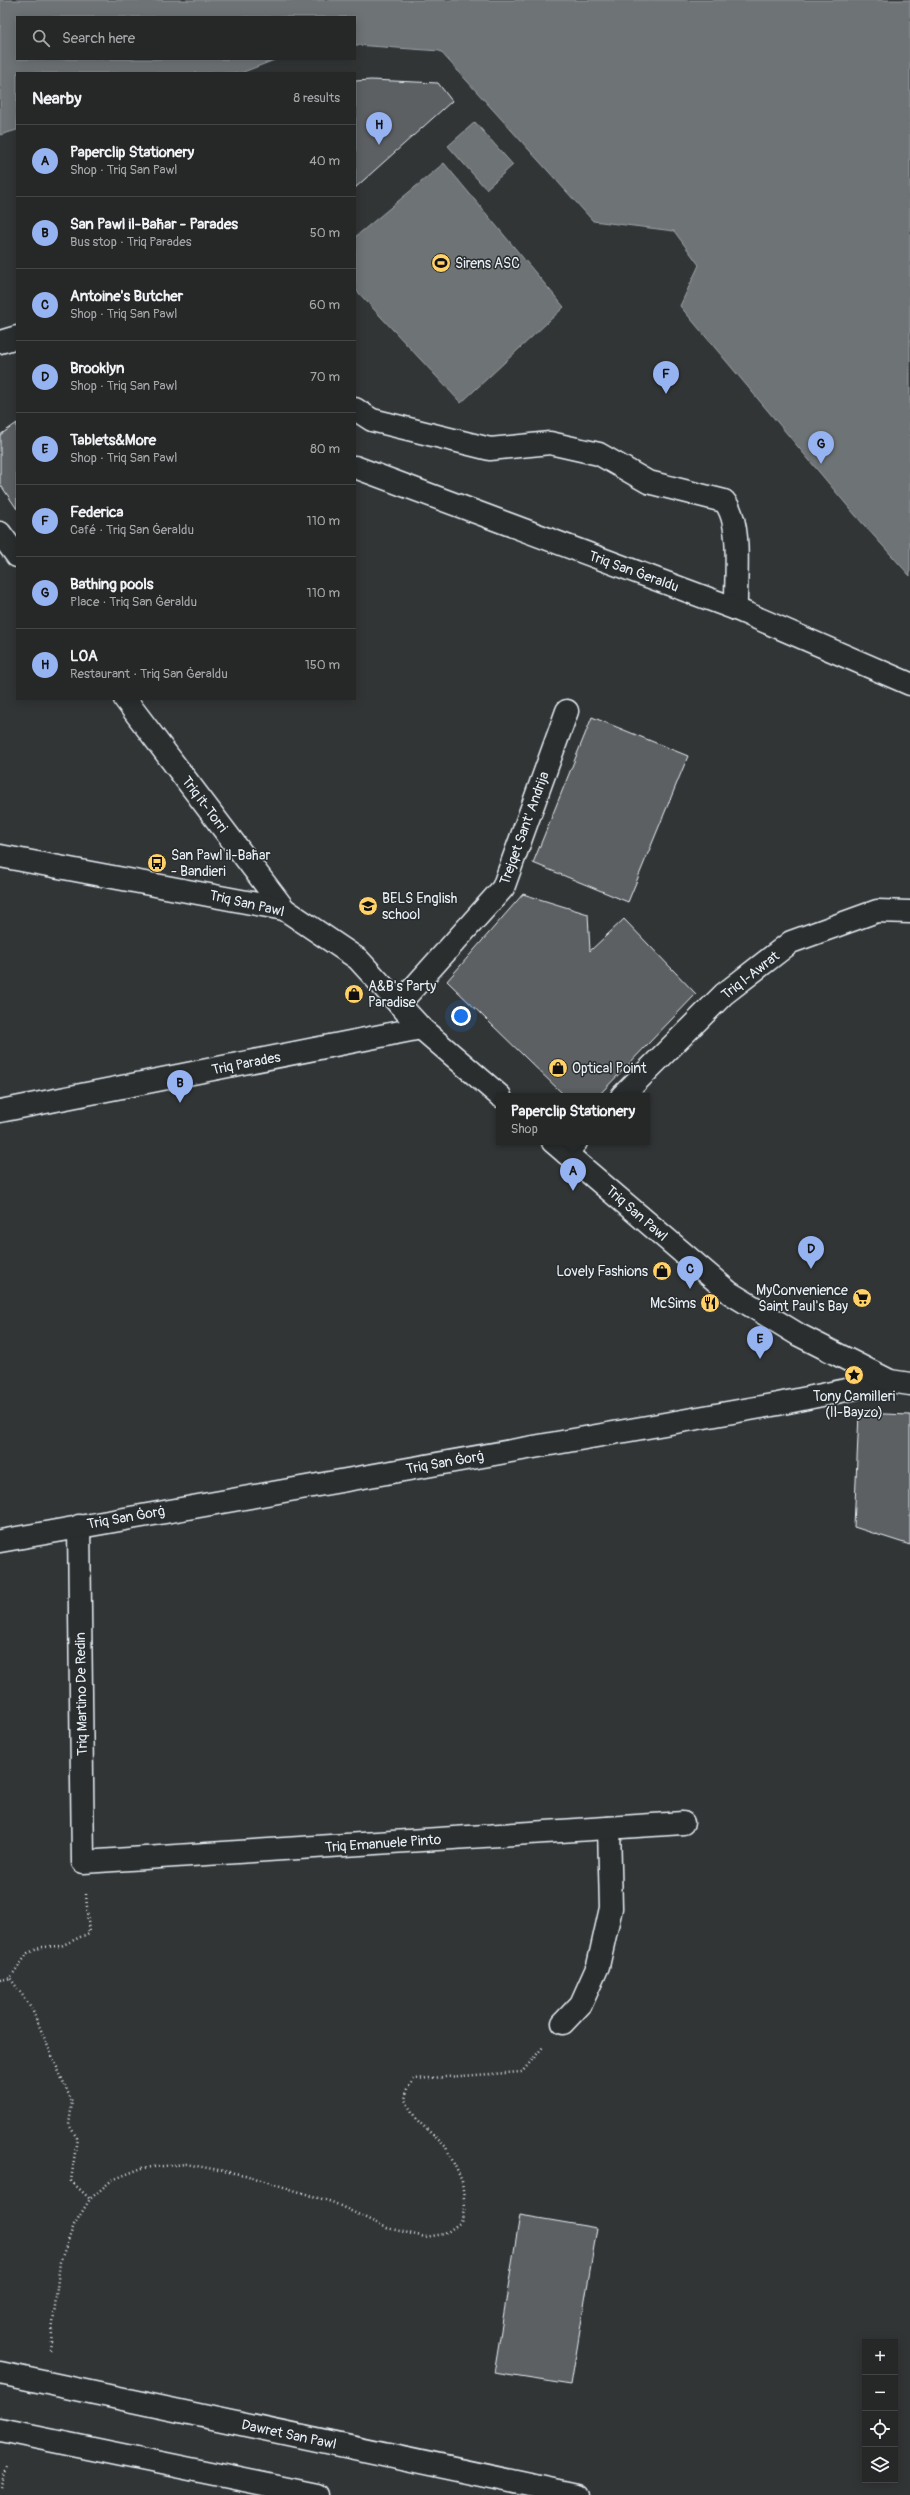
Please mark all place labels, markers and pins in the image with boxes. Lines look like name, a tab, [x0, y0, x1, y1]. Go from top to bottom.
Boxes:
pin: H	[366, 112, 392, 145]
sports icon: Sirens ASC	[430, 252, 452, 274]
place label: Sirens ASC	[455, 255, 520, 272]
pin: F	[653, 361, 679, 394]
pin: G	[808, 431, 834, 464]
place label: San Pawl il-Baħar - Bandieri	[171, 847, 270, 880]
bus stop icon: San Pawl il-Baħar - Bandieri	[146, 852, 168, 874]
place label: BELS English school	[382, 890, 457, 923]
school or university icon: BELS English school	[357, 895, 379, 917]
place label: A&B's Party Paradise	[368, 978, 436, 1011]
shop icon: A&B's Party Paradise	[343, 983, 365, 1005]
shop icon: Optical Point	[547, 1057, 569, 1079]
place label: Optical Point	[572, 1060, 647, 1077]
pin: B	[167, 1070, 193, 1103]
pin: A	[560, 1158, 586, 1191]
pin: D	[798, 1236, 824, 1269]
pin: C	[677, 1256, 703, 1289]
shop icon: Lovely Fashions	[651, 1260, 673, 1282]
place label: Lovely Fashions	[556, 1263, 649, 1280]
place label: MyConvenience Saint Paul's Bay	[756, 1282, 848, 1315]
supermarket icon: MyConvenience Saint Paul's Bay	[851, 1287, 873, 1309]
restaurant icon: McSims	[699, 1292, 721, 1314]
place label: McSims	[650, 1295, 697, 1312]
pin: E	[747, 1326, 773, 1359]
place icon: Tony Camilleri (Il-Bayzo)	[843, 1364, 865, 1386]
place label: Tony Camilleri (Il-Bayzo)	[813, 1388, 896, 1421]

